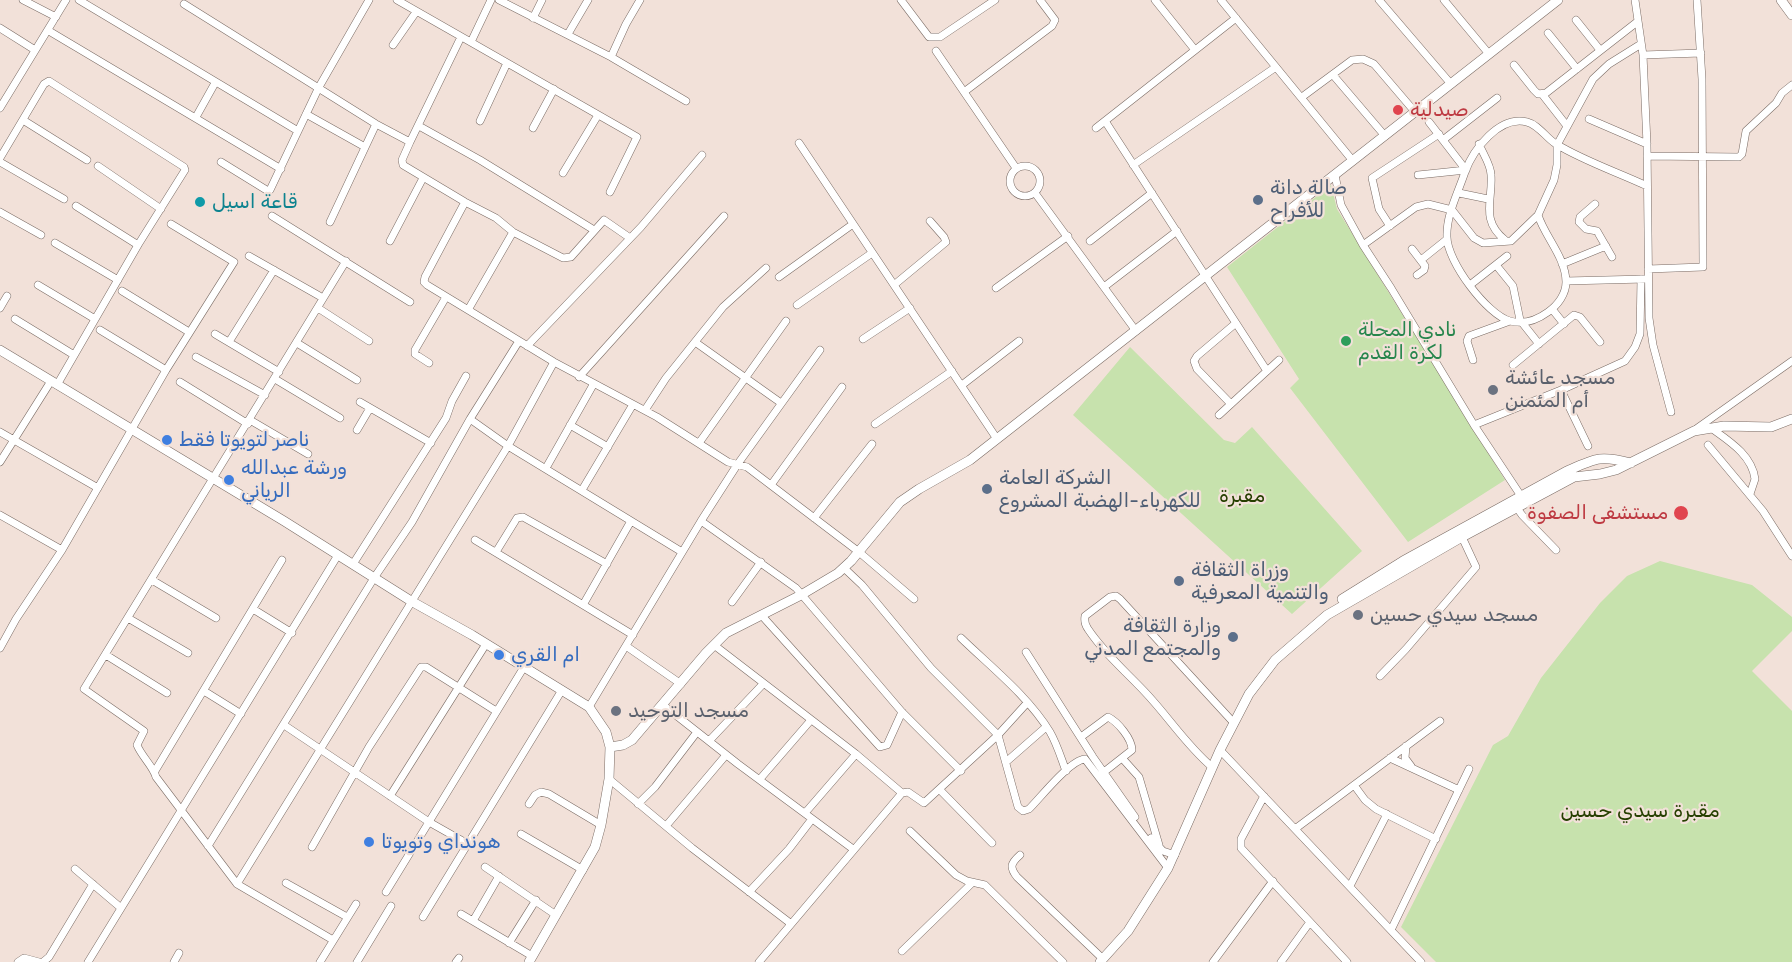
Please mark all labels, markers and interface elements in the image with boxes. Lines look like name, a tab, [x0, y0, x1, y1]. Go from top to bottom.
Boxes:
place label: صيدلية	[1410, 98, 1468, 122]
marker: صيدلية	[1391, 103, 1405, 117]
place label: صالة دانة للأفراح	[1270, 176, 1347, 223]
place label: قاعة اسيل	[212, 190, 297, 214]
marker: صالة دانة للأفراح	[1251, 193, 1265, 207]
marker: قاعة اسيل	[193, 195, 207, 209]
place label: نادي المحلة لكرة القدم	[1358, 318, 1456, 365]
marker: نادي المحلة لكرة القدم	[1339, 334, 1353, 348]
place label: مسجد عائشة أم المئمنن	[1505, 366, 1615, 413]
marker: مسجد عائشة أم المئمنن	[1486, 383, 1500, 397]
place label: ناصر لتويوتا فقط	[179, 428, 309, 452]
marker: ناصر لتويوتا فقط	[160, 433, 174, 447]
place label: ورشة عبدالله الرياني	[241, 456, 347, 503]
place label: الشركة العامة للكهرباء-الهضبة المشروع	[999, 466, 1201, 513]
marker: ورشة عبدالله الرياني	[222, 473, 236, 487]
marker: الشركة العامة للكهرباء-الهضبة المشروع	[980, 482, 994, 496]
park label: مقبرة	[1219, 484, 1265, 508]
place label: مستشفى الصفوة	[1527, 501, 1668, 525]
marker: مستشفى الصفوة	[1672, 504, 1690, 522]
place label: وزراة الثقافة والتنمية المعرفية	[1191, 558, 1329, 605]
marker: وزراة الثقافة والتنمية المعرفية	[1172, 574, 1186, 588]
place label: مسجد سيدي حسين	[1370, 603, 1538, 627]
marker: مسجد سيدي حسين	[1351, 608, 1365, 622]
place label: وزارة الثقافة والمجتمع المدني	[1084, 614, 1221, 661]
marker: وزارة الثقافة والمجتمع المدني	[1226, 630, 1240, 644]
place label: ام القري	[511, 643, 580, 667]
marker: ام القري	[492, 648, 506, 662]
place label: مسجد التوحيد	[628, 699, 749, 723]
marker: مسجد التوحيد	[609, 704, 623, 718]
park label: مقبرة سيدي حسين	[1561, 799, 1719, 823]
place label: هونداي وتويوتا	[381, 830, 501, 854]
marker: هونداي وتويوتا	[362, 835, 376, 849]

